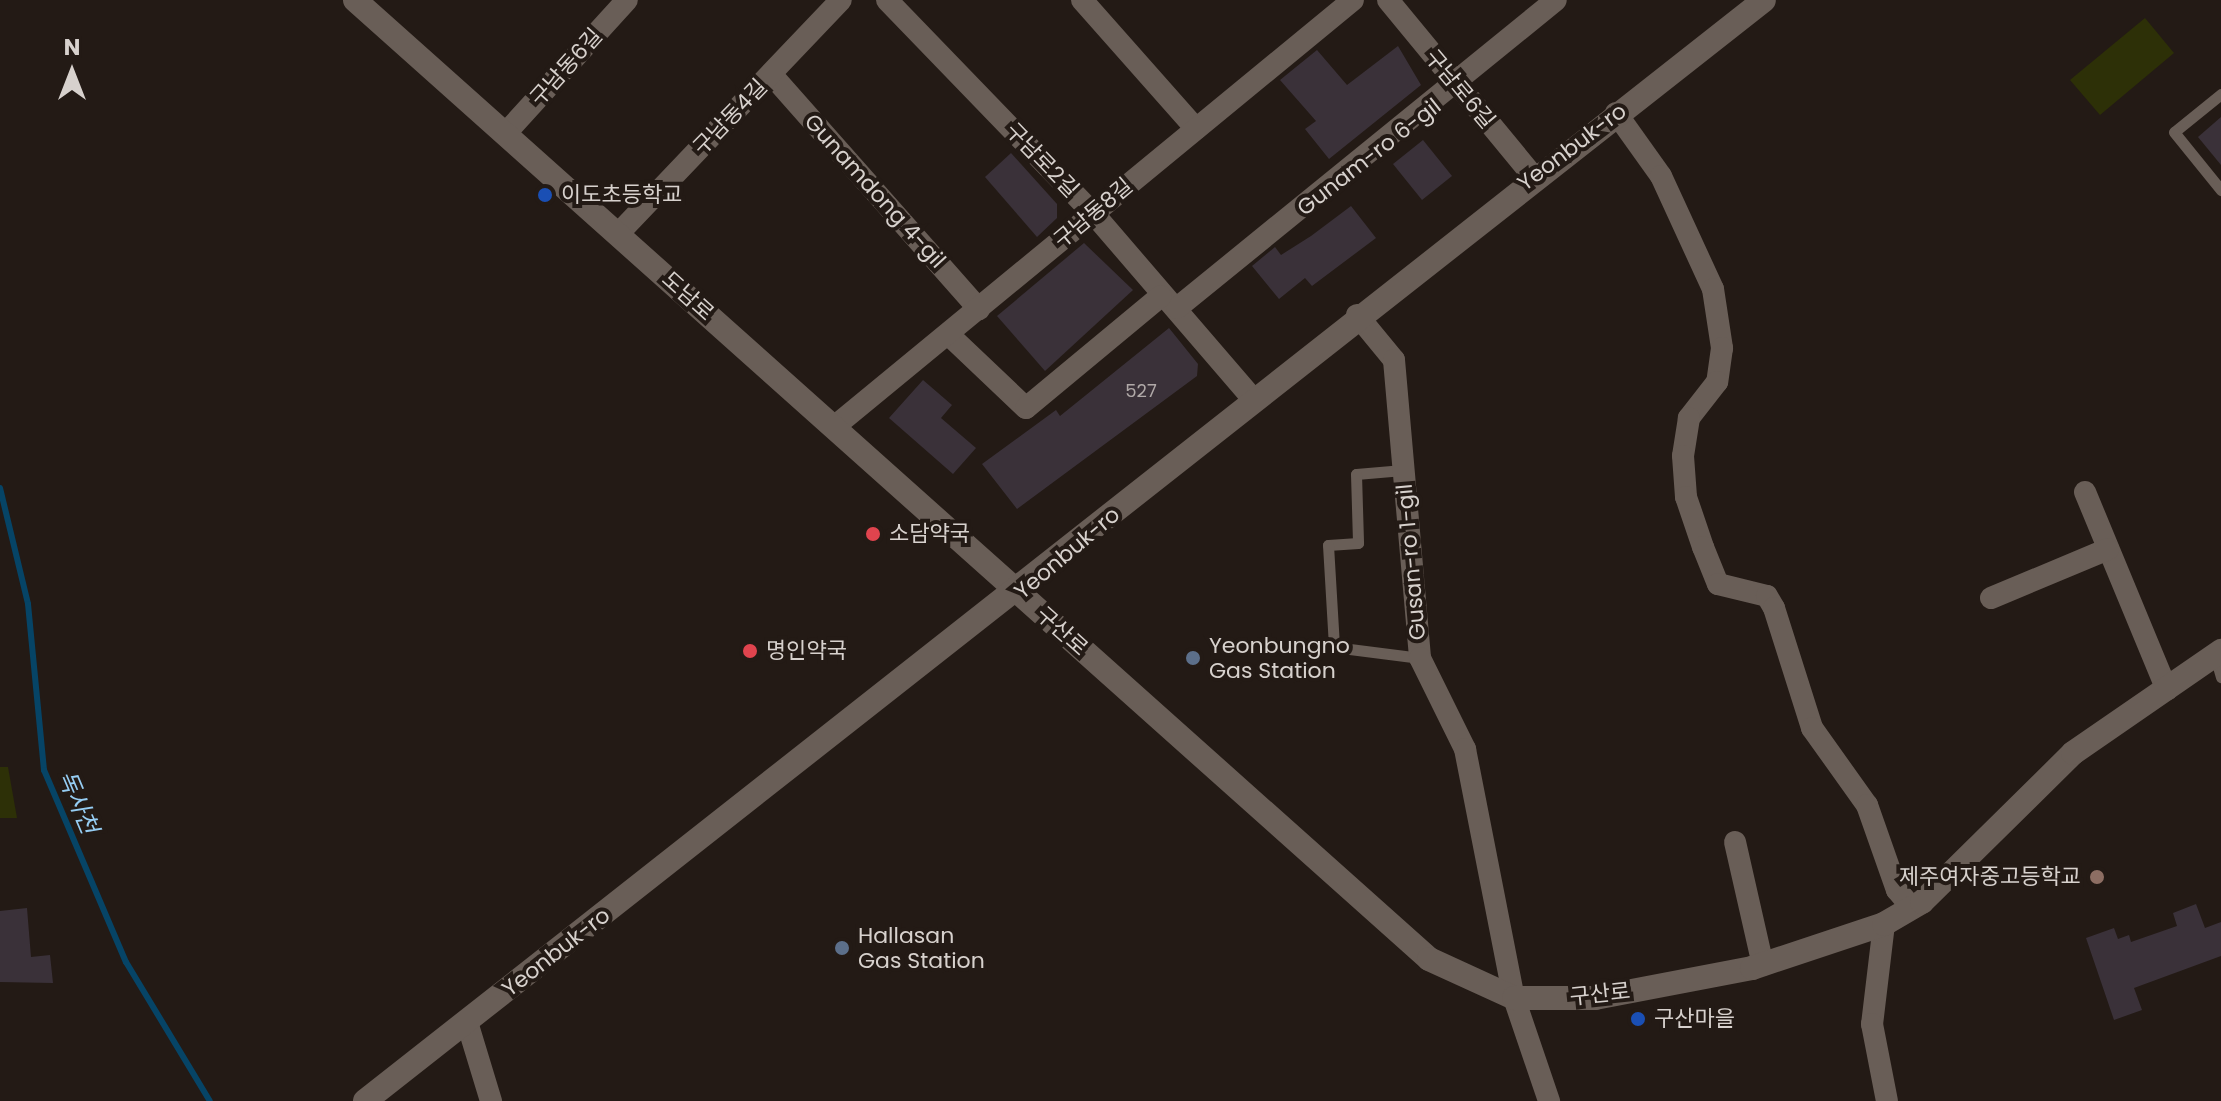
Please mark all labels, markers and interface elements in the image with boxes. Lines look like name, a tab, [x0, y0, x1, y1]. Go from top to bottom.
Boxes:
street label: 구남동6길	[524, 23, 608, 111]
north arrow	[32, 32, 112, 112]
text: N	[64, 32, 80, 63]
street label: 구남로6길	[1419, 44, 1501, 134]
street label: 구남동4길	[688, 74, 772, 160]
street label: Gunam-ro 6-gil	[1292, 93, 1446, 221]
street label: Yeonbuk-ro	[1512, 98, 1632, 196]
street label: Gunamdong 4-gil	[799, 109, 951, 273]
street label: 구남로2길	[1000, 117, 1084, 203]
street label: 구남동8길	[1048, 172, 1138, 254]
place label: 이도초등학교	[561, 182, 682, 208]
marker: 이도초등학교	[536, 186, 554, 204]
street label: 도남로	[657, 266, 719, 326]
house number: 527	[1125, 380, 1157, 402]
street label: Gusan-ro 1-gil	[1391, 483, 1431, 641]
street label: Yeonbuk-ro	[1009, 501, 1125, 605]
place label: 소담약국	[889, 521, 970, 547]
marker: 소담약국	[864, 525, 882, 543]
street label: 구산로	[1031, 601, 1093, 661]
place label: Yeonbungno Gas Station	[1209, 632, 1350, 684]
place label: 명인약국	[766, 638, 847, 664]
marker: 명인약국	[741, 642, 759, 660]
marker: Yeonbungno Gas Station	[1184, 649, 1202, 667]
water label: 독사천	[52, 766, 104, 838]
place label: 제주여자중고등학교	[1899, 864, 2081, 890]
marker: 제주여자중고등학교	[2088, 868, 2106, 886]
street label: Yeonbuk-ro	[497, 902, 615, 1002]
place label: Hallasan Gas Station	[858, 922, 985, 974]
marker: Hallasan Gas Station	[833, 939, 851, 957]
street label: 구산로	[1568, 978, 1632, 1010]
place label: 구산마을	[1654, 1006, 1735, 1032]
marker: 구산마을	[1629, 1010, 1647, 1028]

